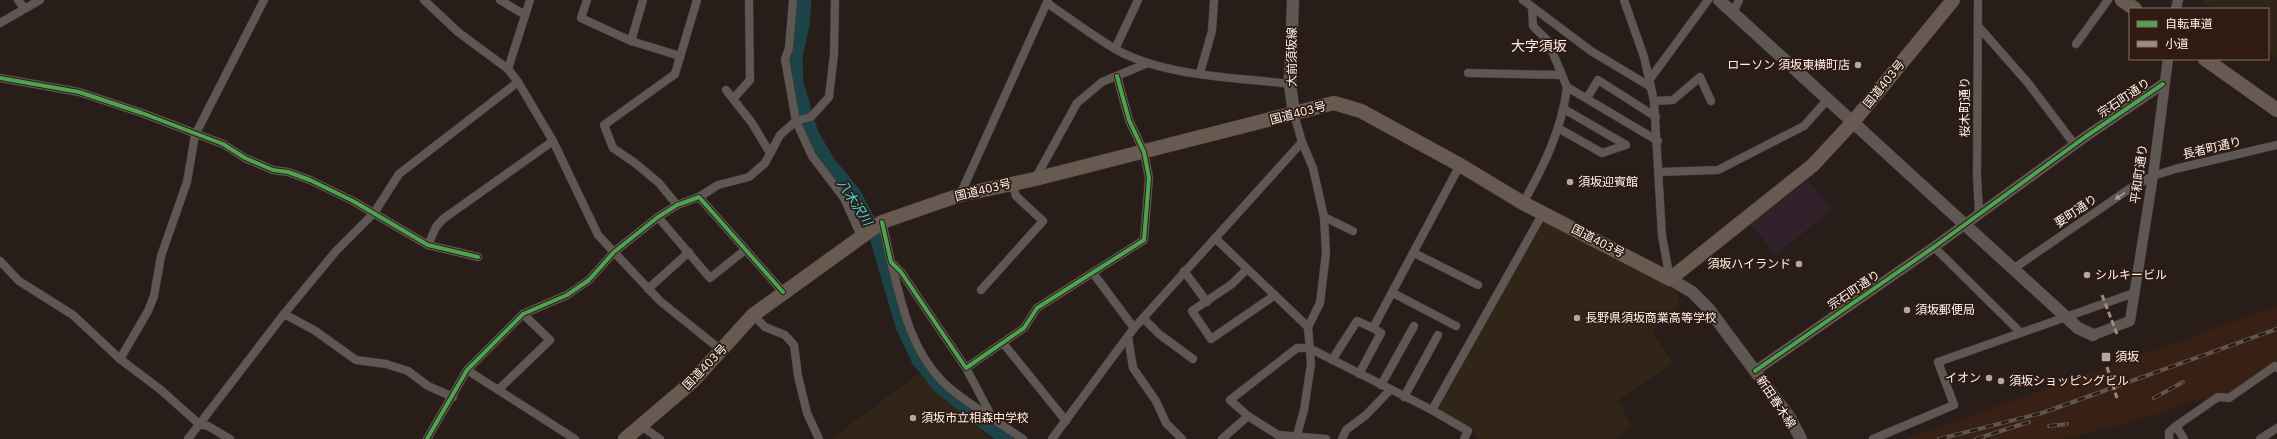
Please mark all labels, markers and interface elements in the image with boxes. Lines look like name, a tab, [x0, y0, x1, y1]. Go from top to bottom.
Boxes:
legend	[2129, 8, 2269, 60]
text: 自転車道	[2165, 16, 2213, 31]
street label: 大前須坂線	[1284, 27, 1299, 87]
text: 小道	[2165, 36, 2189, 51]
district label: 大字須坂	[1511, 37, 1567, 55]
place label: ローソン 須坂東横町店	[1727, 57, 1850, 72]
street label: 国道403号	[1860, 57, 1908, 111]
marker: ローソン 須坂東横町店	[1853, 60, 1863, 70]
street label: 宗石町通り	[2095, 75, 2153, 121]
street label: 桜木町通り	[1957, 77, 1972, 137]
street label: 国道403号	[1268, 98, 1328, 127]
street label: 長者町通り	[2181, 133, 2243, 162]
street label: 平和町通り	[2127, 143, 2150, 205]
place label: 須坂迎賓館	[1578, 174, 1638, 189]
street label: 国道403号	[953, 175, 1013, 204]
water label: 八木沢川	[833, 176, 877, 230]
marker: 須坂迎賓館	[1565, 177, 1575, 187]
street label: 要町通り	[2052, 191, 2100, 230]
one-way arrow	[2114, 192, 2125, 200]
street label: 国道403号	[1569, 221, 1627, 260]
place label: 須坂ハイランド	[1707, 256, 1791, 271]
marker: 須坂ハイランド	[1794, 259, 1804, 269]
street label: 宗石町通り	[1825, 267, 1883, 313]
place label: シルキービル	[2095, 267, 2167, 282]
marker: シルキービル	[2082, 270, 2092, 280]
place label: 須坂郵便局	[1915, 302, 1975, 317]
marker: 須坂郵便局	[1902, 305, 1912, 315]
place label: 長野県須坂商業高等学校	[1585, 310, 1717, 325]
marker: 長野県須坂商業高等学校	[1572, 313, 1582, 323]
street label: 国道403号	[679, 341, 730, 393]
place label: 須坂	[2115, 349, 2139, 364]
marker: 須坂	[2100, 351, 2112, 363]
place label: イオン	[1945, 370, 1981, 385]
street label: 新田春木線	[1753, 373, 1799, 431]
marker: イオン	[1984, 373, 1994, 383]
place label: 須坂ショッピングビル	[2009, 373, 2129, 388]
marker: 須坂ショッピングビル	[1996, 376, 2006, 386]
place label: 須坂市立相森中学校	[921, 410, 1029, 425]
marker: 須坂市立相森中学校	[908, 413, 918, 423]

